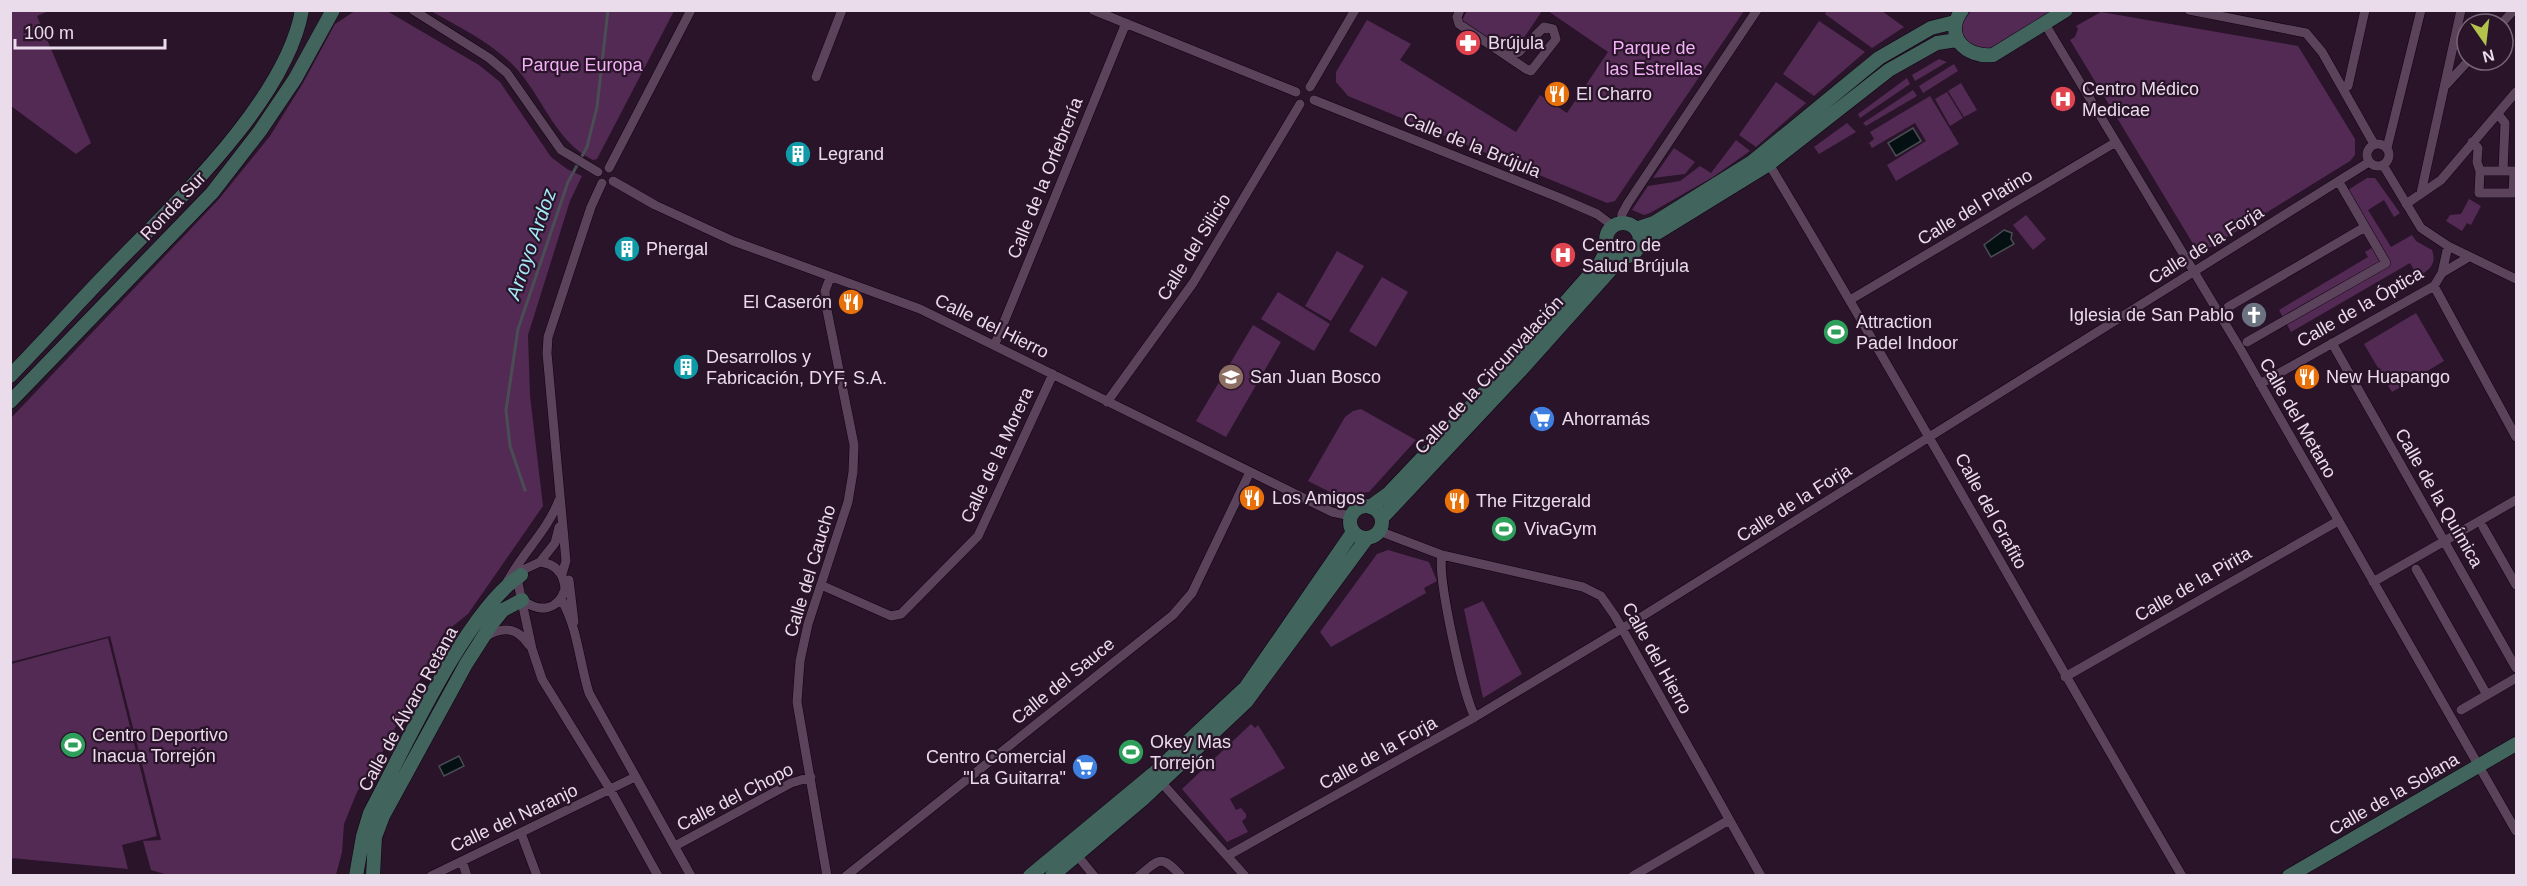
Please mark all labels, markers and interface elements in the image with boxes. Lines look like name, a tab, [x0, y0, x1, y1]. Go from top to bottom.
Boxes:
scale bar	[15, 12, 165, 50]
north arrow	[2455, 12, 2515, 72]
text: 100 m	[24, 23, 74, 43]
pharmacy icon: Brújula	[1453, 28, 1483, 58]
place label: Brújula	[1488, 33, 1545, 53]
park label: Parque de las Estrellas	[1605, 38, 1703, 79]
text: N	[2481, 46, 2496, 66]
park label: Parque Europa	[521, 55, 644, 75]
restaurant icon: El Charro	[1542, 79, 1572, 109]
place label: Centro Médico Medicae	[2082, 79, 2199, 120]
place label: El Charro	[1576, 84, 1652, 104]
hospital icon: Centro Médico Medicae	[2048, 84, 2078, 114]
street label: Calle de la Orfebrería	[1003, 94, 1087, 262]
street label: Calle de la Brújula	[1401, 108, 1544, 182]
building icon: Legrand	[783, 139, 813, 169]
place label: Legrand	[818, 144, 884, 164]
street label: Calle del Platino	[1914, 165, 2036, 249]
street label: Ronda Sur	[136, 168, 210, 244]
water label: Arroyo Ardoz	[501, 186, 560, 303]
street label: Calle del Silicio	[1153, 190, 1235, 304]
street label: Calle de la Forja	[2145, 201, 2268, 288]
building icon: Phergal	[612, 234, 642, 264]
place label: Centro de Salud Brújula	[1582, 235, 1690, 276]
place label: Phergal	[646, 239, 708, 259]
hospital icon: Centro de Salud Brújula	[1548, 240, 1578, 270]
street label: Calle de la Óptica	[2293, 261, 2427, 351]
restaurant icon: El Caserón	[836, 287, 866, 317]
street label: Calle del Hierro	[932, 290, 1052, 362]
place label: El Caserón	[743, 292, 832, 312]
street label: Calle de la Circunvalación	[1411, 292, 1567, 458]
church icon: Iglesia de San Pablo	[2239, 300, 2269, 330]
place label: Iglesia de San Pablo	[2069, 305, 2234, 325]
place label: Attraction Padel Indoor	[1856, 312, 1958, 353]
sports icon: Attraction Padel Indoor	[1821, 317, 1851, 347]
place label: Desarrollos y Fabricación, DYF, S.A.	[706, 347, 887, 388]
building icon: Desarrollos y Fabricación, DYF, S.A.	[671, 352, 701, 382]
street label: Calle del Metano	[2256, 355, 2340, 481]
school or university icon: San Juan Bosco	[1216, 362, 1246, 392]
restaurant icon: New Huapango	[2292, 362, 2322, 392]
place label: San Juan Bosco	[1250, 367, 1381, 387]
place label: New Huapango	[2326, 367, 2450, 387]
street label: Calle de la Morera	[957, 383, 1038, 526]
supermarket icon: Ahorramás	[1527, 404, 1557, 434]
place label: Ahorramás	[1562, 409, 1650, 429]
street label: Calle de la Química	[2391, 425, 2487, 572]
street label: Calle del Grafito	[1951, 450, 2031, 572]
street label: Calle de la Forja	[1733, 459, 1856, 546]
restaurant icon: Los Amigos	[1237, 483, 1267, 513]
restaurant icon: The Fitzgerald	[1442, 486, 1472, 516]
place label: Los Amigos	[1272, 488, 1365, 508]
place label: The Fitzgerald	[1476, 491, 1591, 511]
street label: Calle del Caucho	[780, 503, 840, 639]
sports icon: VivaGym	[1489, 514, 1519, 544]
place label: VivaGym	[1524, 519, 1597, 539]
street label: Calle de la Pirita	[2131, 542, 2256, 625]
street label: Calle del Hierro	[1618, 599, 1696, 717]
street label: Calle de Álvaro Retana	[354, 622, 462, 795]
street label: Calle del Sauce	[1008, 634, 1118, 728]
street label: Calle de la Forja	[1316, 712, 1441, 794]
place label: Centro Deportivo Inacua Torrejón	[92, 725, 228, 766]
sports icon: Centro Deportivo Inacua Torrejón	[58, 730, 88, 760]
place label: Okey Mas Torrejón	[1150, 732, 1231, 773]
sports icon: Okey Mas Torrejón	[1116, 737, 1146, 767]
place label: Centro Comercial "La Guitarra"	[926, 747, 1066, 788]
street label: Calle de la Solana	[2326, 748, 2463, 839]
supermarket icon: Centro Comercial "La Guitarra"	[1070, 752, 1100, 782]
street label: Calle del Chopo	[673, 759, 797, 835]
street label: Calle del Naranjo	[447, 780, 581, 856]

